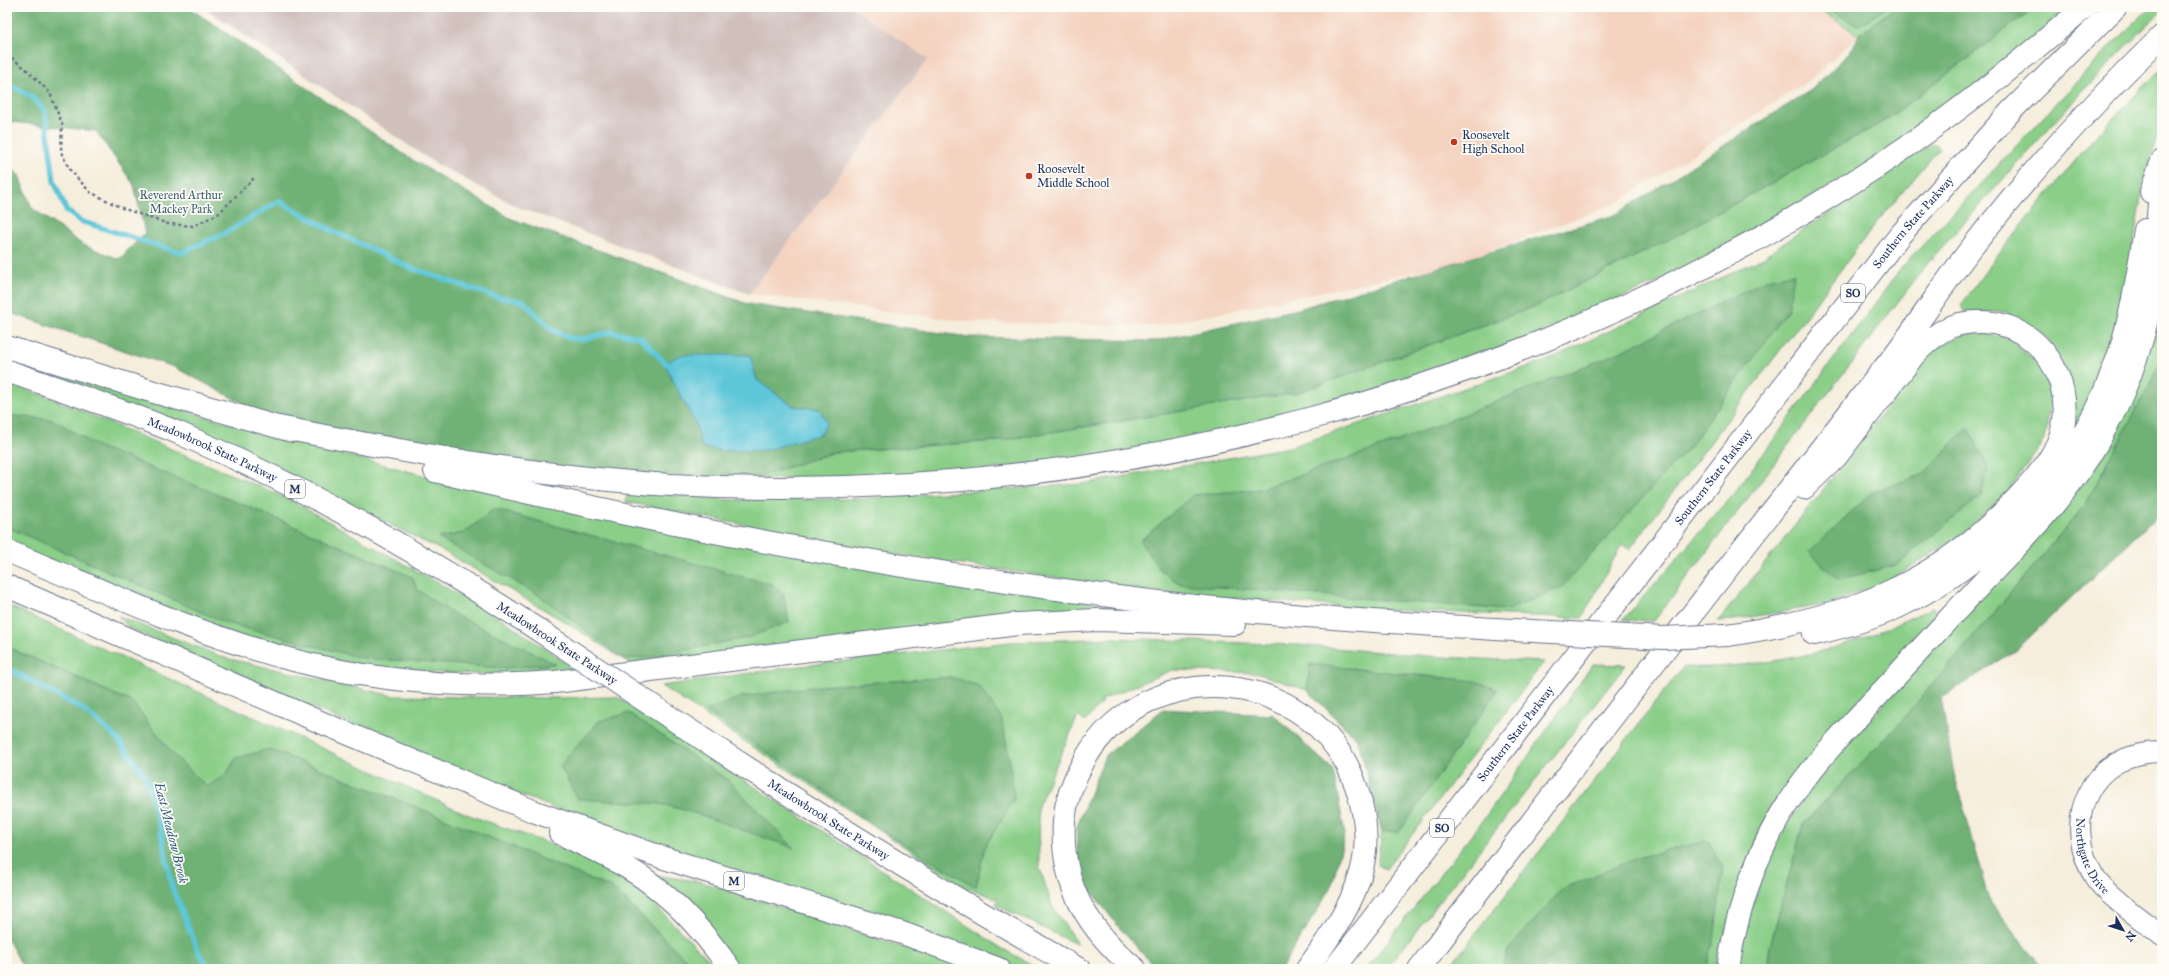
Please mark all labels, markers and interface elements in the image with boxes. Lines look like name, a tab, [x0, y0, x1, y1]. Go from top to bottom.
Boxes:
place label: Roosevelt High School	[1462, 128, 1525, 157]
marker: Roosevelt High School	[1449, 137, 1459, 147]
place label: Roosevelt Middle School	[1037, 162, 1110, 190]
marker: Roosevelt Middle School	[1024, 171, 1034, 181]
street label: Southern State Parkway	[1870, 173, 1957, 271]
park label: Reverend Arthur Mackey Park	[140, 188, 223, 216]
road number: SO	[1841, 284, 1865, 302]
street label: Meadowbrook State Parkway	[145, 414, 280, 485]
street label: Southern State Parkway	[1672, 426, 1755, 528]
road number: M	[285, 480, 305, 498]
street label: Meadowbrook State Parkway	[494, 599, 620, 687]
street label: Southern State Parkway	[1474, 683, 1557, 784]
street label: Meadowbrook State Parkway	[765, 776, 892, 863]
water label: East Meadow Brook	[150, 780, 191, 886]
street label: Northgate Drive	[2073, 817, 2112, 897]
road number: SO	[1430, 819, 1454, 837]
road number: M	[724, 872, 744, 890]
north arrow	[2103, 910, 2143, 950]
text: N	[2122, 928, 2138, 944]

